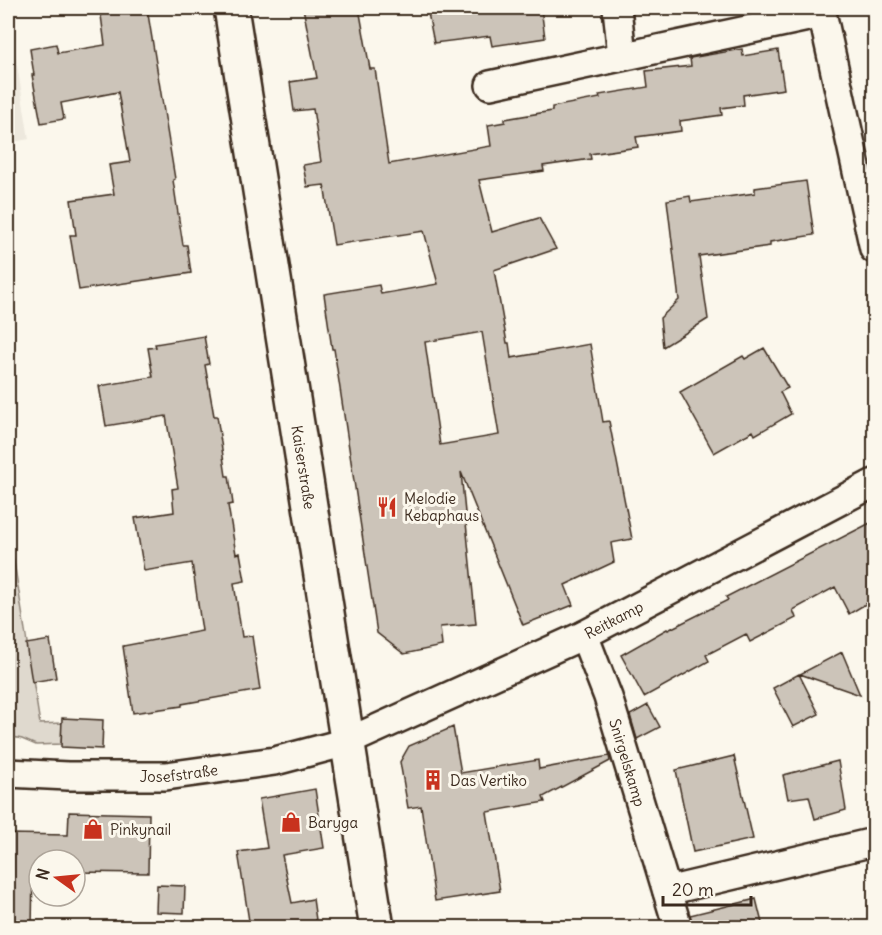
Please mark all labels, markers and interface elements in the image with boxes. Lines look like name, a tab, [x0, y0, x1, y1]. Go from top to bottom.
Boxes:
street label: Kaiserstraße	[288, 424, 320, 511]
place label: Melodie Kebaphaus	[404, 489, 479, 525]
restaurant icon: Melodie Kebaphaus	[375, 495, 399, 519]
street label: Reitkamp	[581, 596, 646, 643]
street label: Snirgelskamp	[606, 716, 650, 809]
street label: Josefstraße	[140, 759, 219, 786]
building icon: Das Vertiko	[421, 768, 445, 792]
place label: Das Vertiko	[450, 771, 527, 790]
shop icon: Baryga	[279, 810, 303, 834]
place label: Baryga	[308, 813, 358, 832]
shop icon: Pinkynail	[81, 817, 105, 841]
place label: Pinkynail	[110, 820, 171, 839]
north arrow	[27, 848, 87, 908]
text: N	[31, 866, 54, 882]
scale bar	[663, 869, 752, 907]
text: 20 m	[672, 878, 714, 901]

